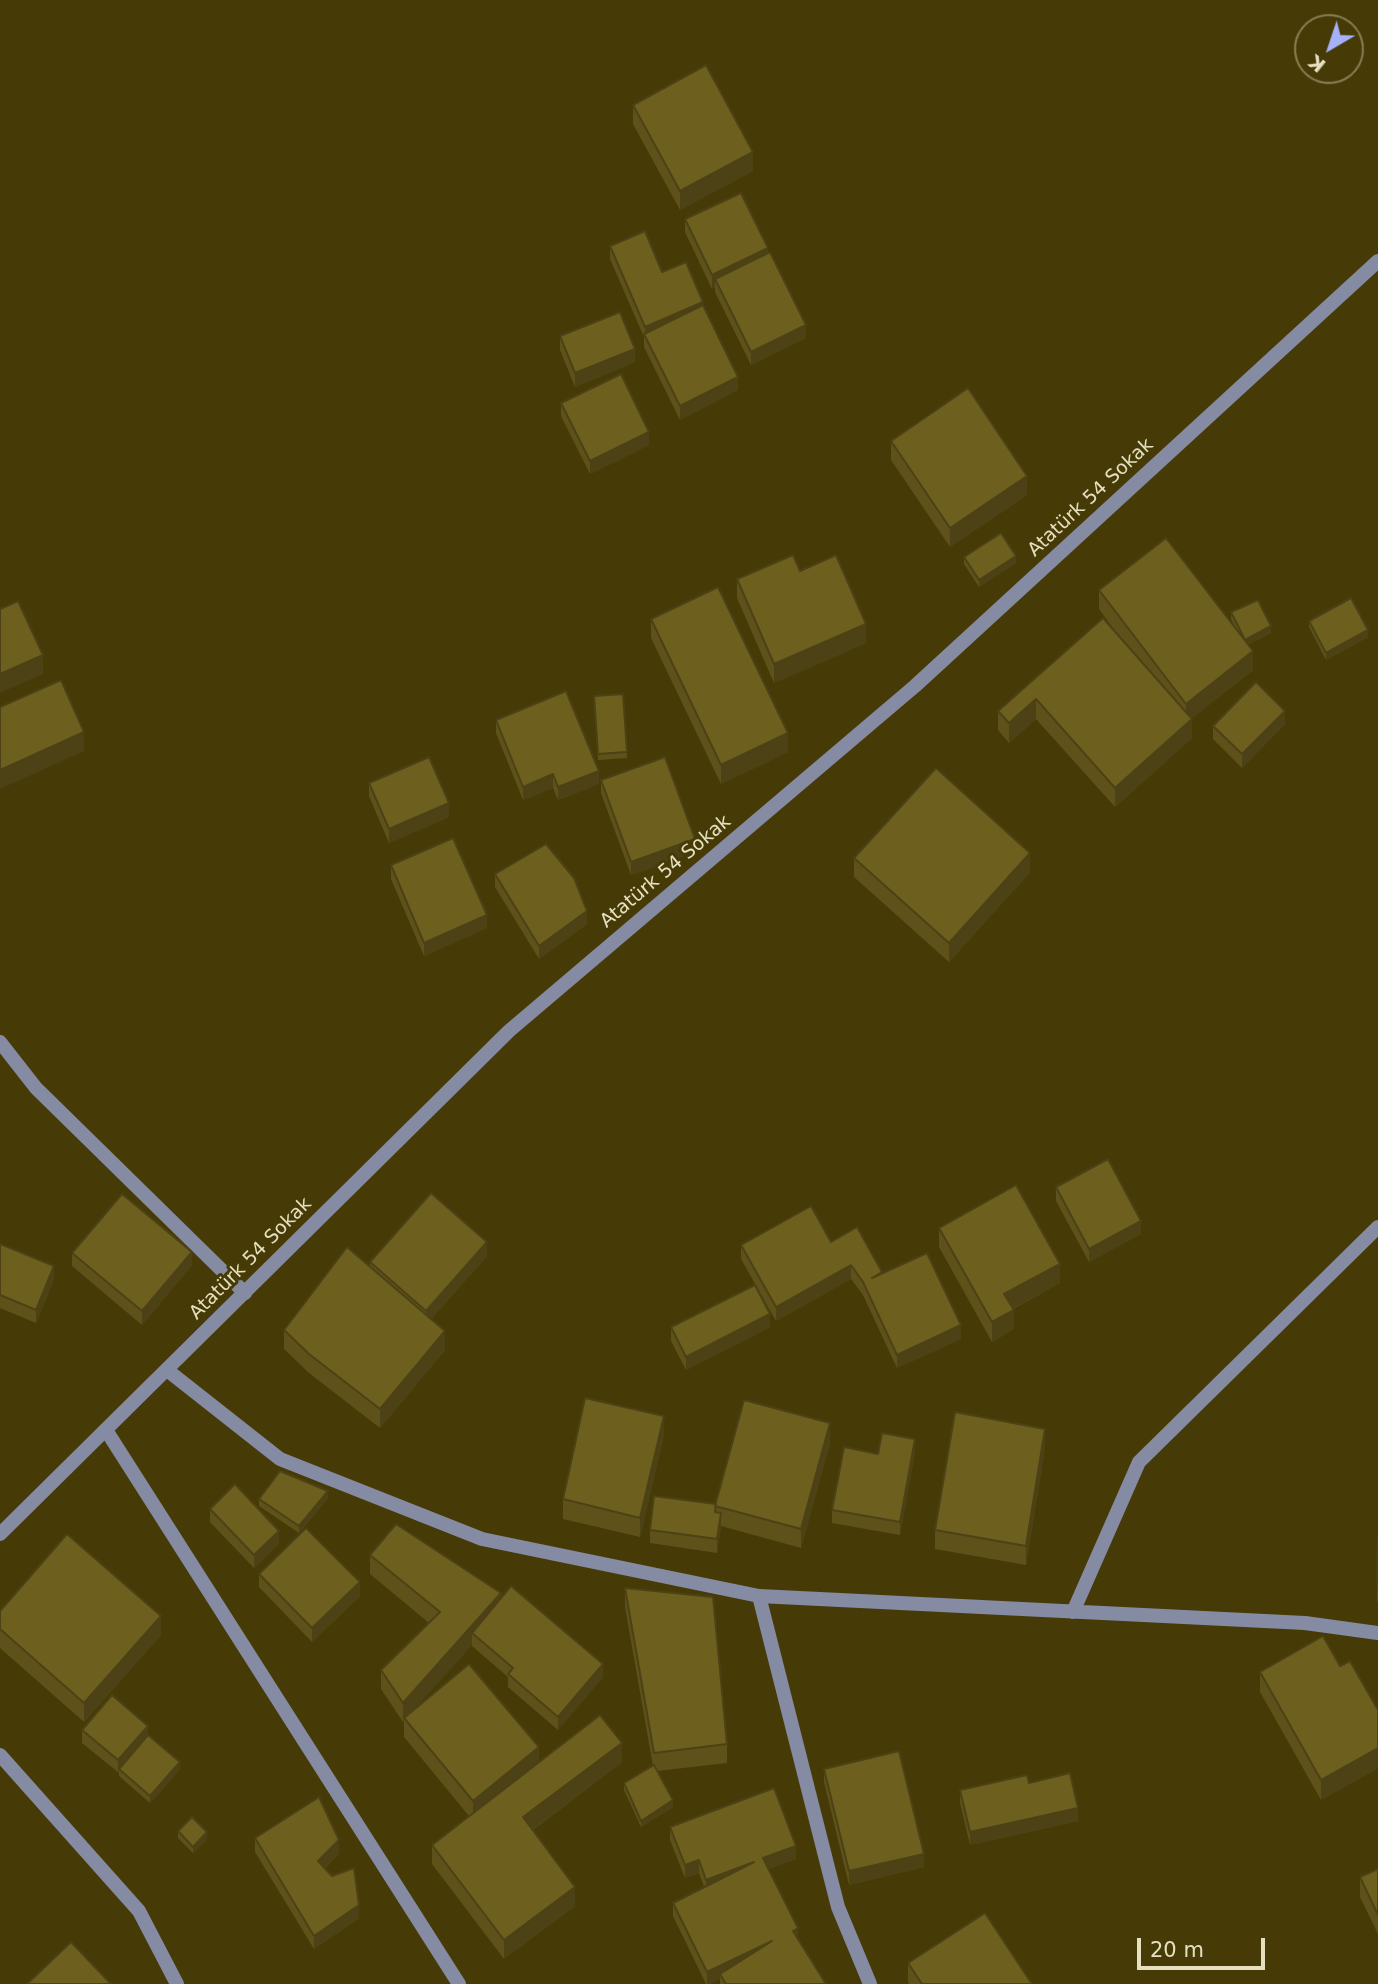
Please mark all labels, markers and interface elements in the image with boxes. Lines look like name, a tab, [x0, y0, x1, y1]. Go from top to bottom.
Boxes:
north arrow	[1294, 14, 1364, 84]
text: K	[1304, 51, 1330, 77]
street label: Atatürk 54 Sokak	[1024, 434, 1158, 562]
street label: Atatürk 54 Sokak	[596, 811, 736, 933]
street label: Atatürk 54 Sokak	[185, 1193, 317, 1325]
scale bar	[1140, 1924, 1268, 1968]
text: 20 m	[1150, 1938, 1204, 1962]

